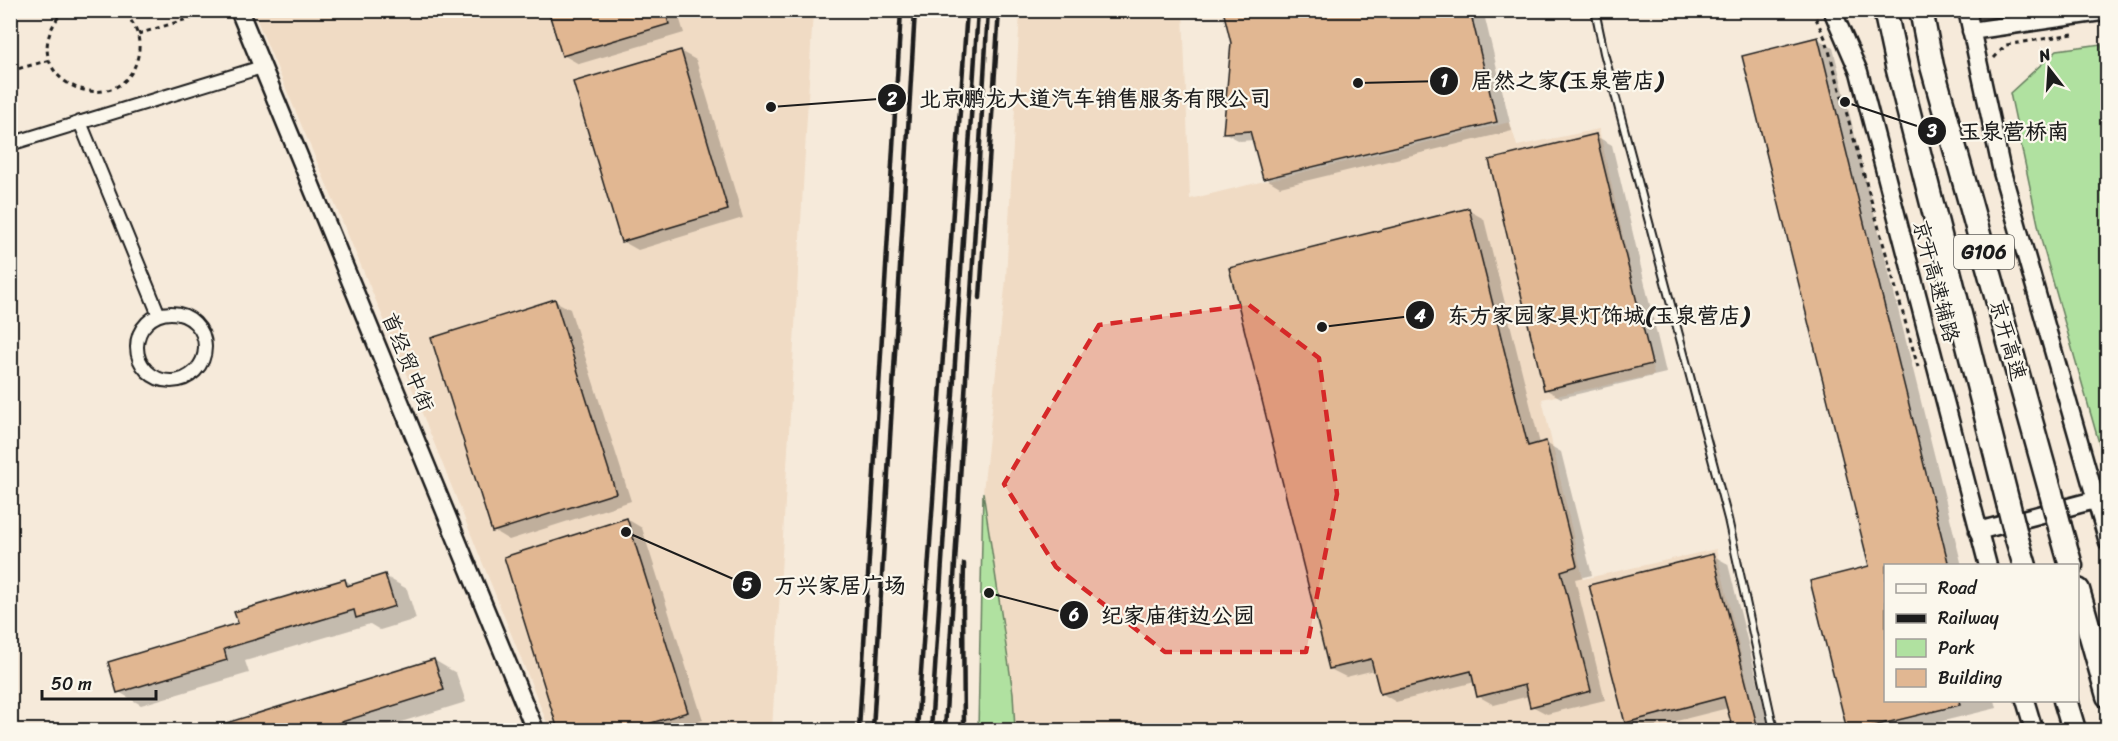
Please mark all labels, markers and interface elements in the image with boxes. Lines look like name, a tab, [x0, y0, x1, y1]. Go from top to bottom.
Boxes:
north arrow	[2019, 39, 2079, 99]
text: N	[2034, 39, 2055, 71]
callout: 居然之家(玉泉营店)	[1429, 61, 1675, 101]
text: 居然之家(玉泉营店)	[1471, 61, 1665, 100]
text: 1	[1440, 65, 1448, 97]
callout: 北京鹏龙大道汽车销售服务有限公司	[877, 78, 1283, 118]
text: 北京鹏龙大道汽车销售服务有限公司	[919, 79, 1271, 118]
text: 2	[886, 83, 898, 115]
callout: 玉泉营桥南	[1917, 111, 2081, 151]
text: 玉泉营桥南	[1959, 112, 2069, 151]
text: 3	[1926, 115, 1937, 147]
street label: 京开高速辅路	[1901, 215, 1971, 347]
road number: G106	[1954, 235, 2014, 269]
street label: 京开高速	[1978, 294, 2038, 386]
callout: 东方家园家具灯饰城(玉泉营店)	[1405, 295, 1760, 335]
text: 东方家园家具灯饰城(玉泉营店)	[1447, 296, 1751, 335]
text: 4	[1413, 300, 1426, 332]
street label: 首经贸中街	[371, 306, 445, 418]
legend	[1884, 564, 2079, 702]
callout: 万兴家居广场	[732, 565, 918, 605]
text: 万兴家居广场	[774, 566, 906, 605]
text: 5	[742, 569, 753, 601]
text: Road	[1938, 572, 1978, 604]
callout: 纪家庙街边公园	[1059, 595, 1267, 635]
text: 纪家庙街边公园	[1101, 596, 1255, 635]
text: 6	[1068, 599, 1079, 631]
text: Railway	[1938, 602, 2000, 634]
text: Park	[1938, 632, 1975, 664]
text: Building	[1938, 662, 2002, 694]
scale bar	[42, 663, 156, 701]
text: 50 m	[51, 668, 92, 700]

